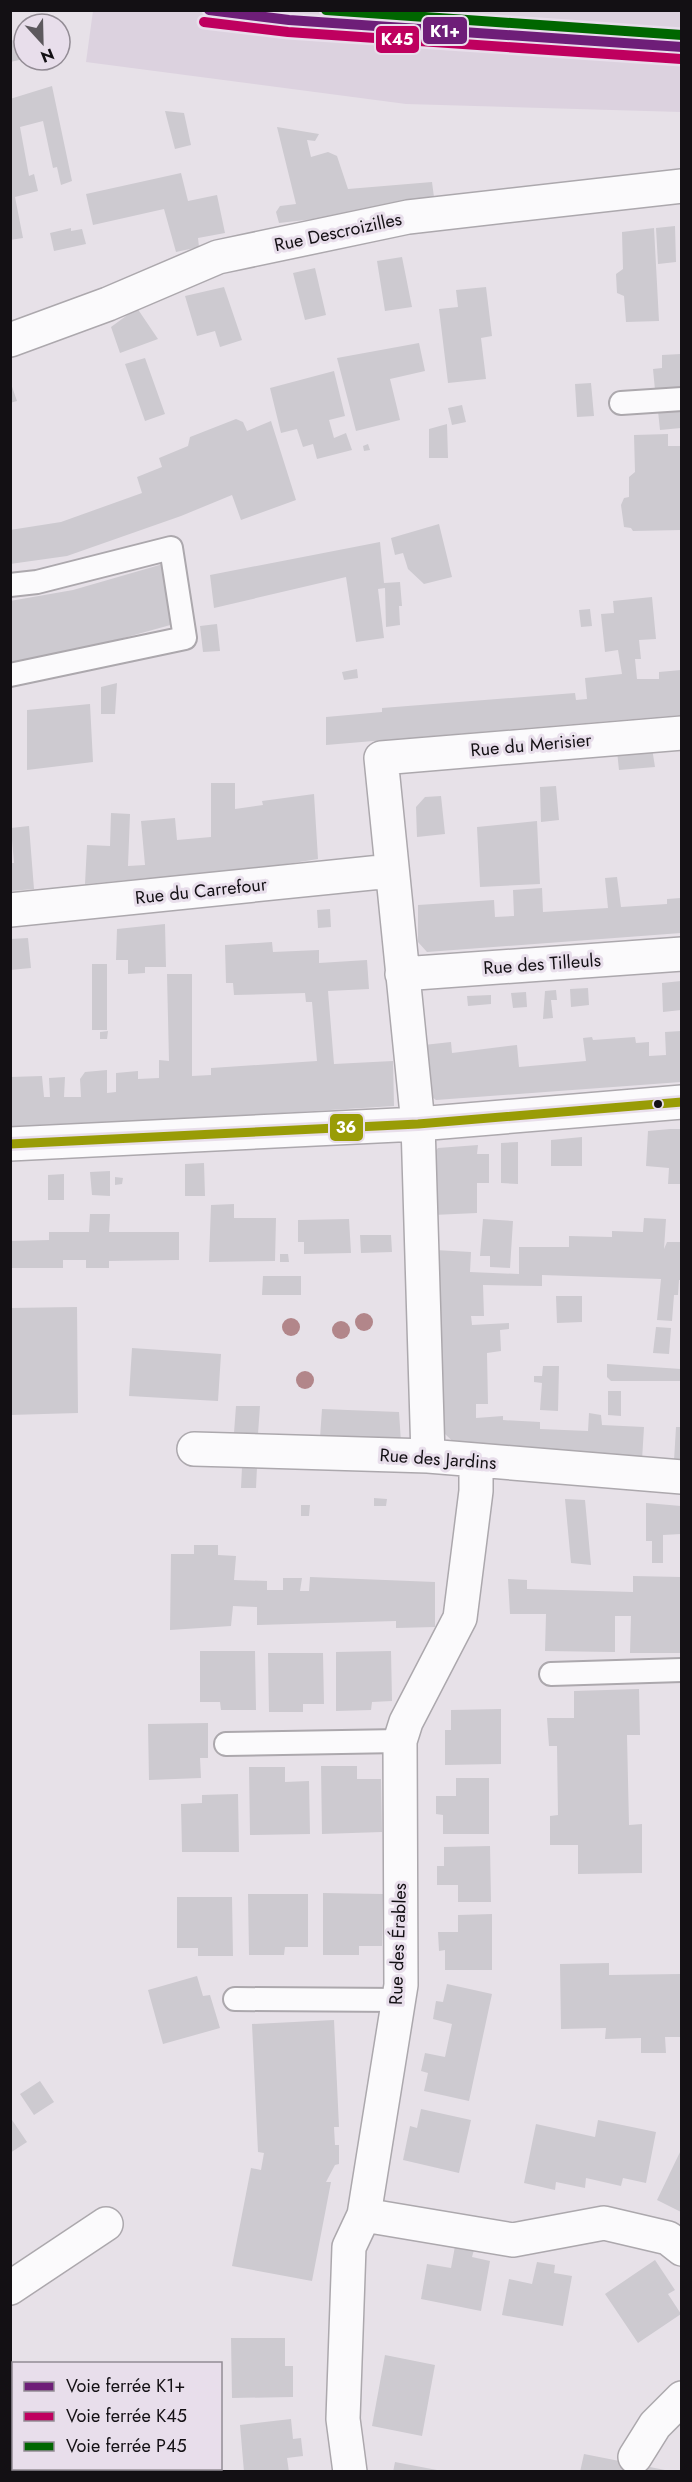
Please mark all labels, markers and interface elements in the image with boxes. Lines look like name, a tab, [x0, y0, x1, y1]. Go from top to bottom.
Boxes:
north arrow	[12, 12, 72, 72]
line badge: K1+	[422, 16, 468, 45]
text: K1+	[430, 20, 460, 43]
line badge: K45	[375, 25, 420, 54]
text: K45	[381, 28, 413, 51]
text: N	[37, 42, 58, 68]
street label: Rue Descroizilles	[272, 206, 404, 258]
street label: Rue du Merisier	[469, 727, 593, 763]
street label: Rue du Carrefour	[134, 871, 269, 911]
street label: Rue des Tilleuls	[482, 947, 602, 981]
unlabelled marker	[652, 1098, 664, 1110]
line badge: 36	[329, 1113, 364, 1142]
text: 36	[336, 1116, 356, 1139]
street label: Rue des Jardins	[379, 1442, 497, 1476]
street label: Rue des Érables	[383, 1883, 413, 2005]
legend	[12, 2362, 222, 2470]
text: Voie ferrée K1+	[66, 2373, 185, 2399]
text: Voie ferrée K45	[66, 2403, 187, 2429]
text: Voie ferrée P45	[66, 2433, 187, 2459]

